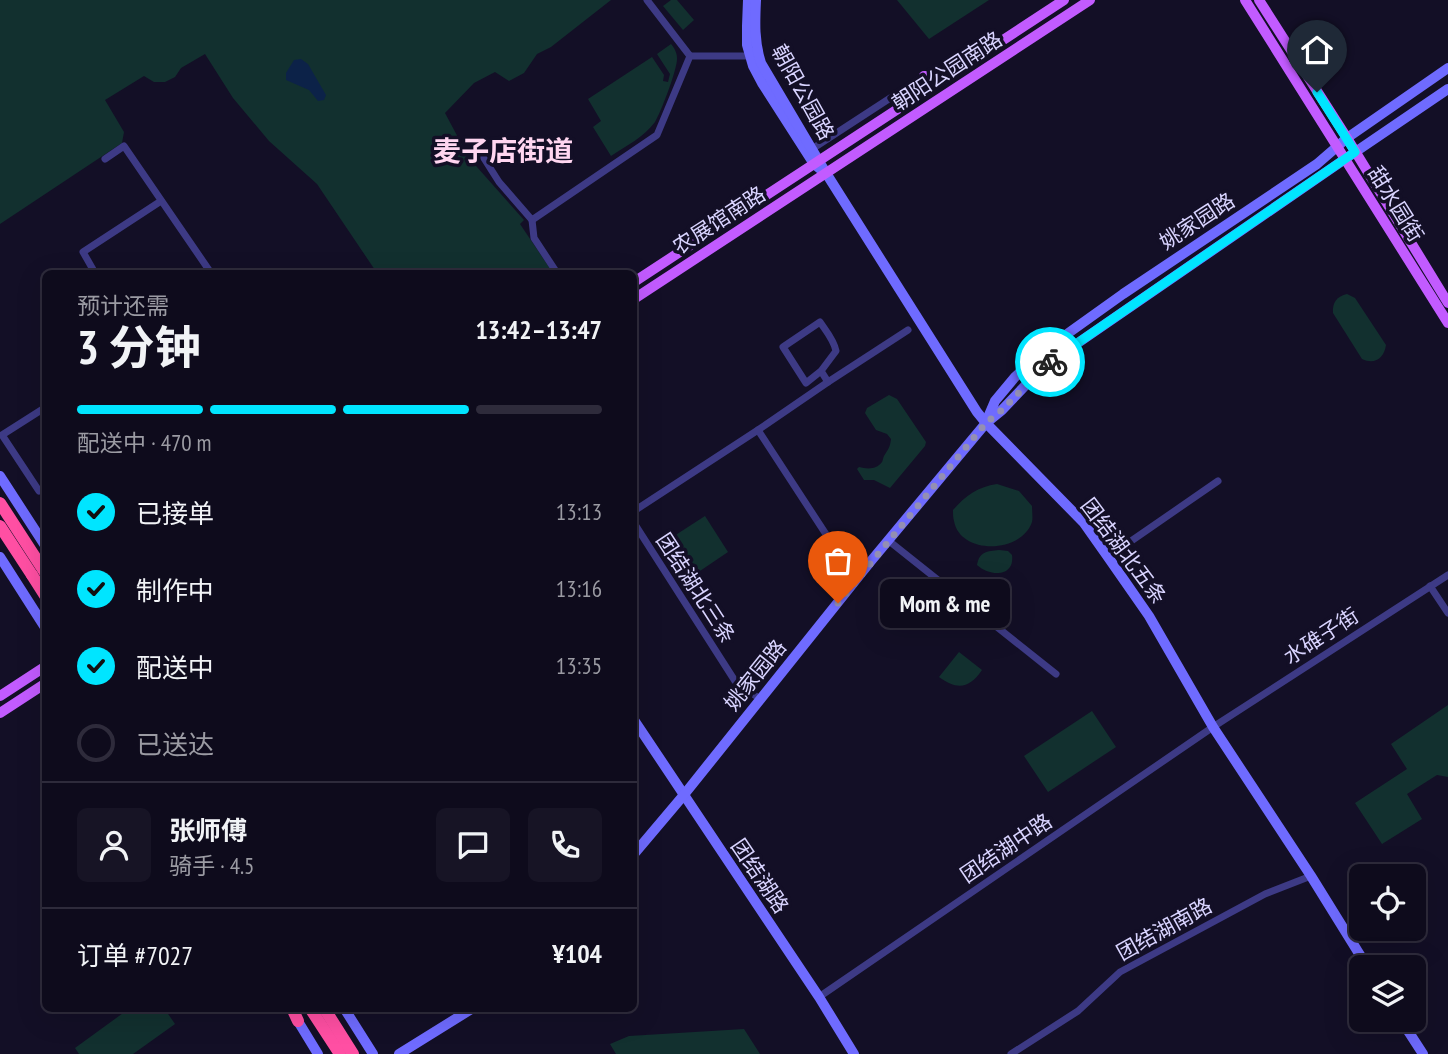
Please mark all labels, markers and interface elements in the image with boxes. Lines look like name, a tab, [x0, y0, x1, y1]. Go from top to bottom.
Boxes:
pin	[1287, 20, 1347, 92]
street label: 朝阳公园南路	[887, 25, 1007, 117]
icon: home	[1298, 31, 1336, 69]
street label: 朝阳公园路	[766, 40, 840, 144]
district label: 麦子店街道	[433, 132, 573, 169]
street label: 甜水园街	[1362, 161, 1430, 247]
street label: 农展馆南路	[668, 180, 770, 260]
street label: 姚家园路	[1154, 187, 1240, 255]
text: 预计还需	[77, 291, 169, 320]
text: 13:42–13:47	[475, 313, 602, 346]
text: 3 分钟	[77, 317, 200, 377]
courier	[1015, 327, 1085, 397]
icon: bike	[1031, 343, 1069, 381]
text: 配送中 · 470 m	[77, 428, 212, 457]
icon: check	[77, 493, 115, 531]
street label: 团结湖北五条	[1075, 493, 1173, 609]
text: 已接单	[136, 497, 214, 530]
text: 13:13	[556, 497, 602, 526]
street label: 团结湖北三条	[650, 528, 742, 648]
pin	[808, 531, 868, 603]
icon: bag	[819, 542, 857, 580]
icon: check	[77, 570, 115, 608]
text: 制作中	[136, 574, 214, 607]
text: 13:16	[556, 574, 602, 603]
callout: Mom & me	[880, 578, 1010, 628]
text: Mom & me	[900, 589, 990, 618]
street label: 水碓子街	[1278, 602, 1364, 670]
street label: 姚家园路	[718, 634, 792, 716]
icon: check	[77, 647, 115, 685]
text: 配送中	[136, 651, 214, 684]
text: 13:35	[556, 651, 602, 680]
text: 已送达	[136, 728, 214, 761]
street label: 团结湖中路	[955, 807, 1057, 889]
button: person	[77, 808, 151, 882]
button: chat	[436, 808, 510, 882]
button: phone	[528, 808, 602, 882]
text: 张师傅	[169, 814, 247, 847]
street label: 团结湖路	[725, 834, 795, 918]
text: 骑手 · 4.5	[169, 851, 254, 880]
map controls	[1349, 864, 1426, 1032]
button: locate	[1349, 864, 1426, 941]
street label: 团结湖南路	[1112, 892, 1216, 966]
text: ¥104	[552, 937, 602, 970]
text: 订单 #7027	[77, 939, 193, 972]
button: layers	[1349, 955, 1426, 1032]

